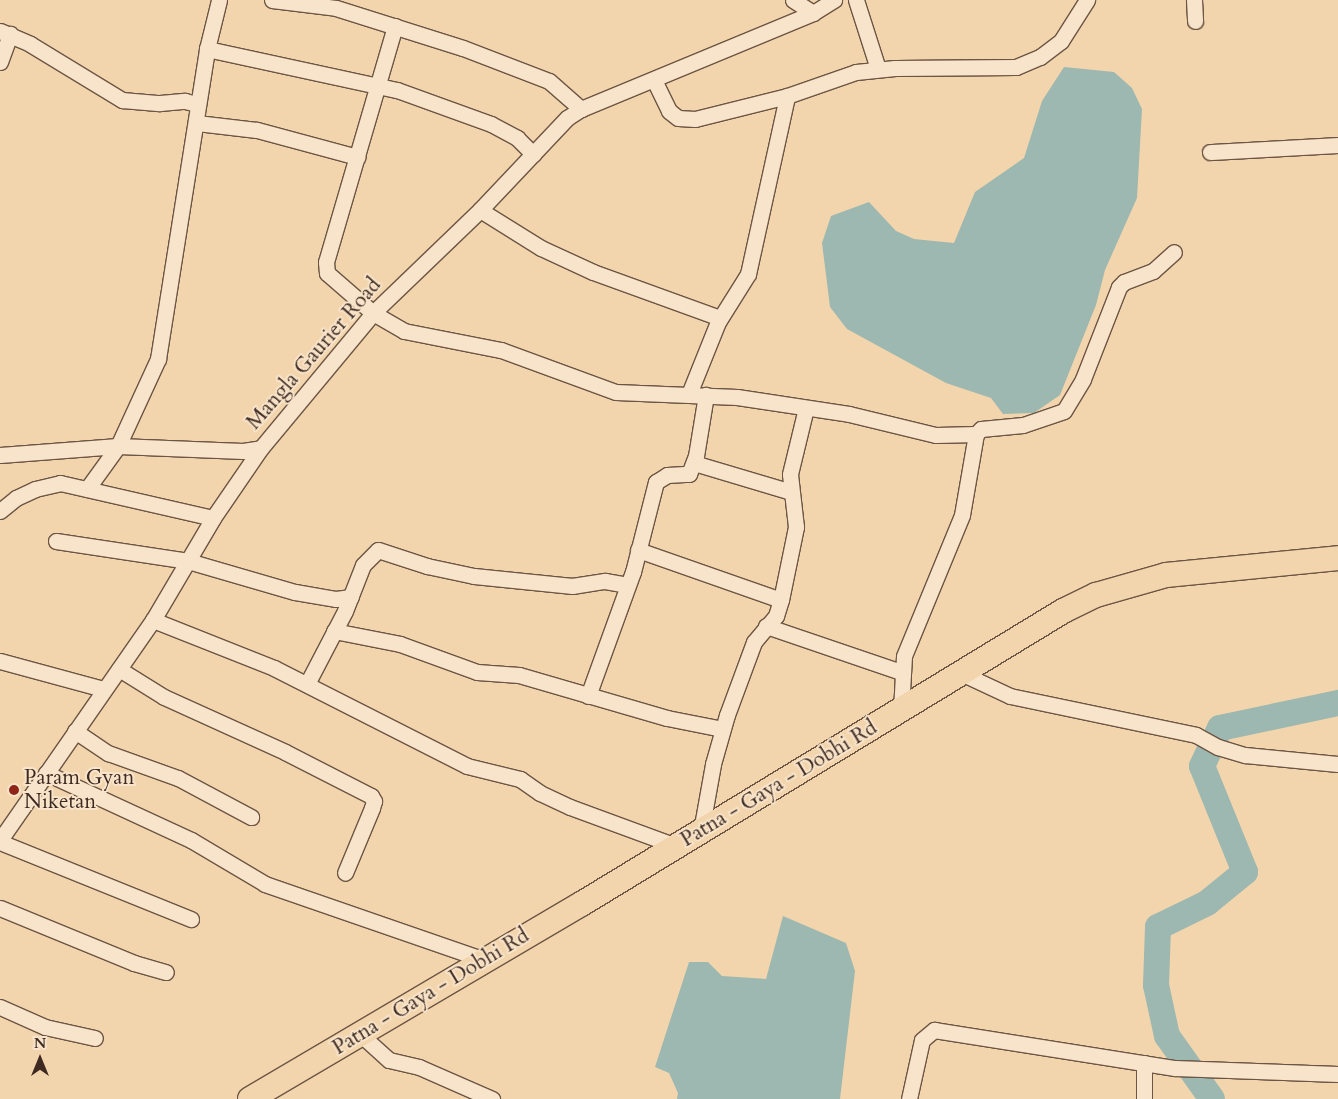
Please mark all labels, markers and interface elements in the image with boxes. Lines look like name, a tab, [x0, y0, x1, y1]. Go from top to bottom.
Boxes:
street label: Mangla Gaurier Road	[241, 273, 387, 435]
street label: Patna - Gaya - Dobhi Rd	[676, 715, 882, 853]
place label: Param Gyan Niketan	[24, 765, 134, 815]
marker: Param Gyan Niketan	[8, 784, 20, 796]
street label: Patna - Gaya - Dobhi Rd	[328, 923, 534, 1061]
north arrow	[15, 1034, 65, 1084]
text: N	[34, 1034, 46, 1053]

